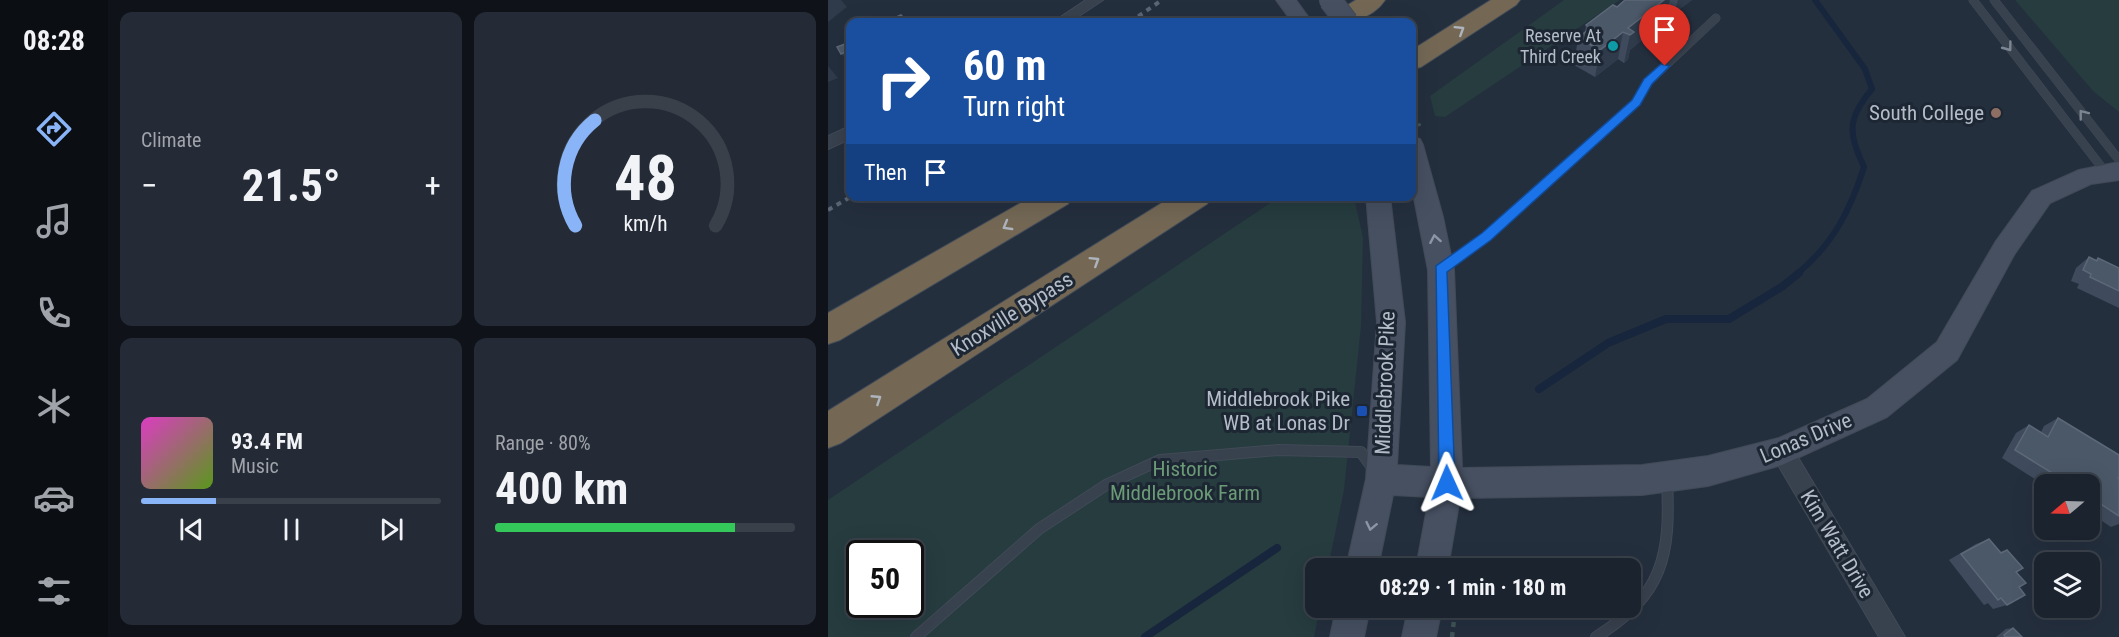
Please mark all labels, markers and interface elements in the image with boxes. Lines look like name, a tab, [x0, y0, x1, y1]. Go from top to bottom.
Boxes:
pin	[1639, 4, 1690, 66]
icon: arrive	[1648, 13, 1681, 46]
text: 08:28	[23, 25, 85, 57]
place label: Reserve At Third Creek	[1520, 25, 1601, 67]
one-way arrow	[1454, 26, 1464, 38]
marker: Reserve At Third Creek	[1606, 39, 1620, 53]
one-way arrow	[2001, 40, 2012, 51]
text: 60 m	[963, 41, 1046, 90]
icon: right	[864, 42, 942, 120]
text: Turn right	[963, 91, 1065, 123]
place label: South College	[1869, 101, 1984, 125]
marker: South College	[1989, 106, 2003, 120]
icon: directions	[33, 108, 75, 150]
one-way arrow	[2079, 110, 2090, 121]
text: Climate	[141, 128, 201, 152]
text: 48	[613, 142, 677, 215]
icon: arrive	[919, 156, 952, 189]
text: 21.5°	[242, 159, 340, 212]
text: Then	[864, 160, 907, 185]
text: −	[141, 166, 158, 205]
text: +	[425, 166, 441, 205]
icon: music	[33, 200, 75, 242]
text: km/h	[623, 211, 667, 236]
one-way arrow	[1003, 219, 1013, 230]
one-way arrow	[1429, 234, 1442, 244]
one-way arrow	[1088, 257, 1099, 268]
street label: Knoxville Bypass	[947, 267, 1077, 361]
icon: phone	[33, 292, 75, 334]
street label: Middlebrook Pike	[1371, 311, 1400, 455]
icon: climate	[33, 385, 75, 427]
place label: Middlebrook Pike WB at Lonas Dr	[1206, 387, 1350, 435]
one-way arrow	[871, 395, 881, 407]
marker: Middlebrook Pike WB at Lonas Dr	[1355, 404, 1369, 418]
street label: Lonas Drive	[1757, 408, 1855, 468]
text: 93.4 FM	[231, 429, 303, 454]
text: Range · 80%	[495, 431, 591, 455]
position arrow	[1415, 451, 1479, 515]
text: Music	[231, 454, 279, 478]
park label: Historic Middlebrook Farm	[1110, 457, 1260, 505]
text: 400 km	[495, 462, 628, 515]
north arrow	[2034, 474, 2100, 540]
map controls	[2034, 474, 2100, 618]
icon: car	[33, 477, 75, 519]
street label: Kim Watt Drive	[1795, 486, 1879, 603]
icon: previous	[175, 513, 208, 546]
icon: pause	[275, 513, 308, 546]
icon: next	[375, 513, 408, 546]
one-way arrow	[1365, 521, 1378, 531]
speed limit sign: 50	[846, 540, 924, 618]
button: layers	[2034, 552, 2100, 618]
icon: filters	[33, 570, 75, 612]
text: 08:29 · 1 min · 180 m	[1380, 575, 1566, 600]

